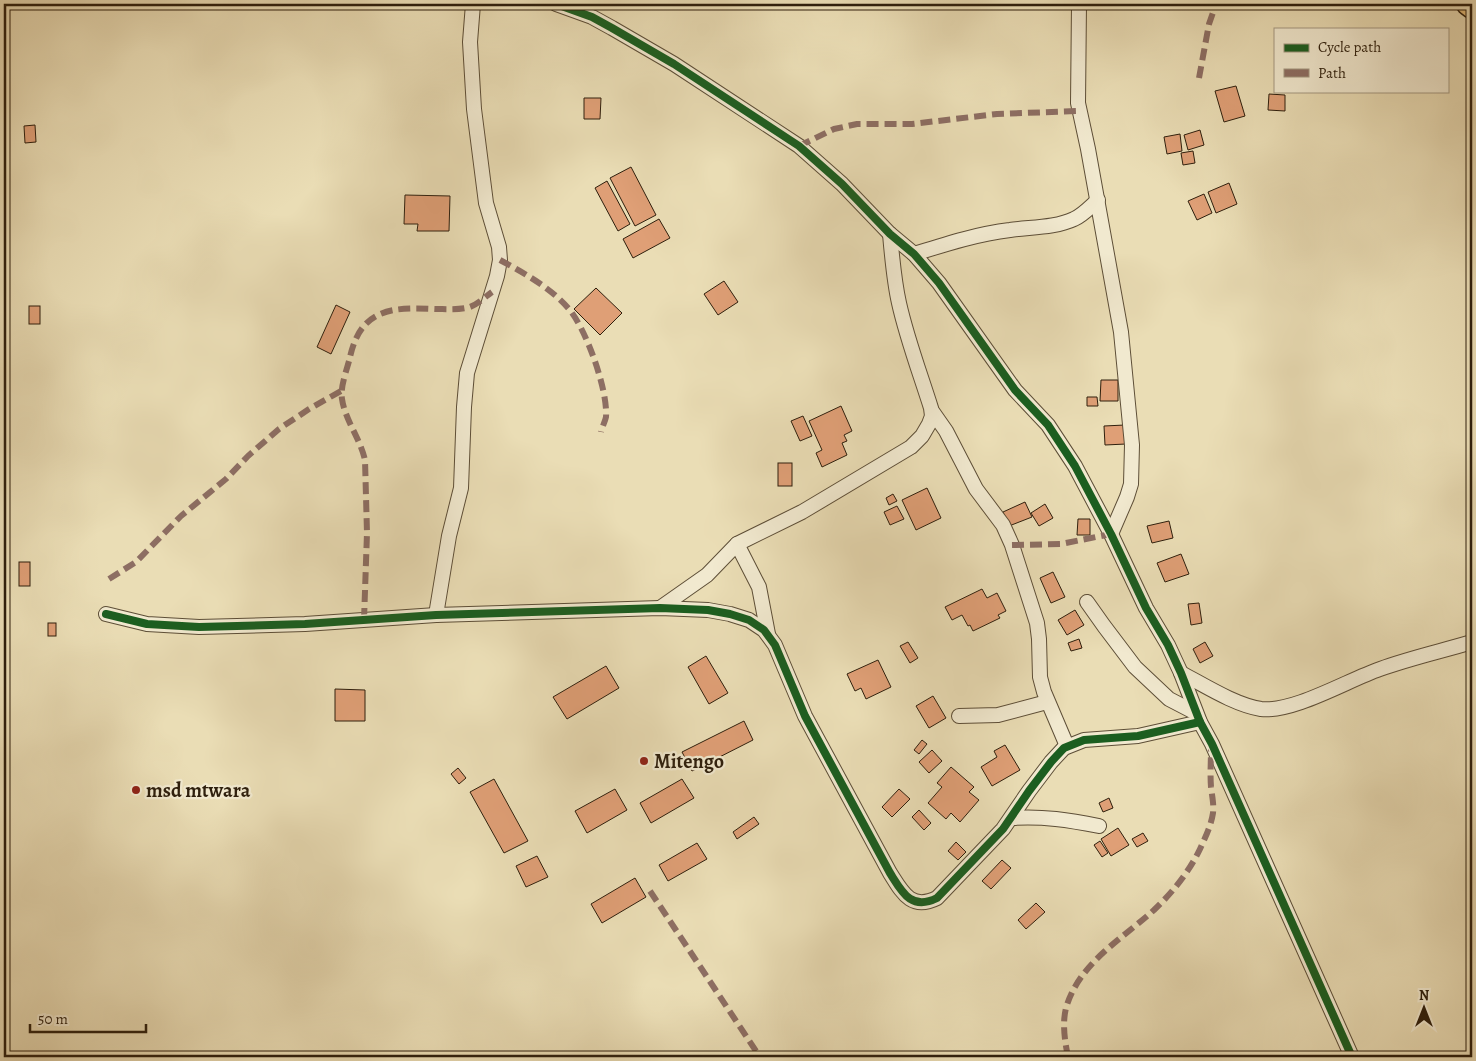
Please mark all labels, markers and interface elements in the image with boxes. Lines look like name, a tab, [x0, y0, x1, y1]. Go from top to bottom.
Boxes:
legend	[1274, 28, 1448, 92]
text: Cycle path	[1318, 37, 1381, 57]
text: Path	[1318, 63, 1346, 83]
place label: Mitengo	[654, 748, 724, 775]
marker: Mitengo	[638, 755, 650, 767]
place label: msd mtwara	[146, 777, 251, 804]
marker: msd mtwara	[130, 784, 142, 796]
north arrow	[1398, 984, 1448, 1034]
text: N	[1419, 986, 1429, 1005]
scale bar	[30, 1001, 146, 1033]
text: 50 m	[38, 1009, 68, 1029]

